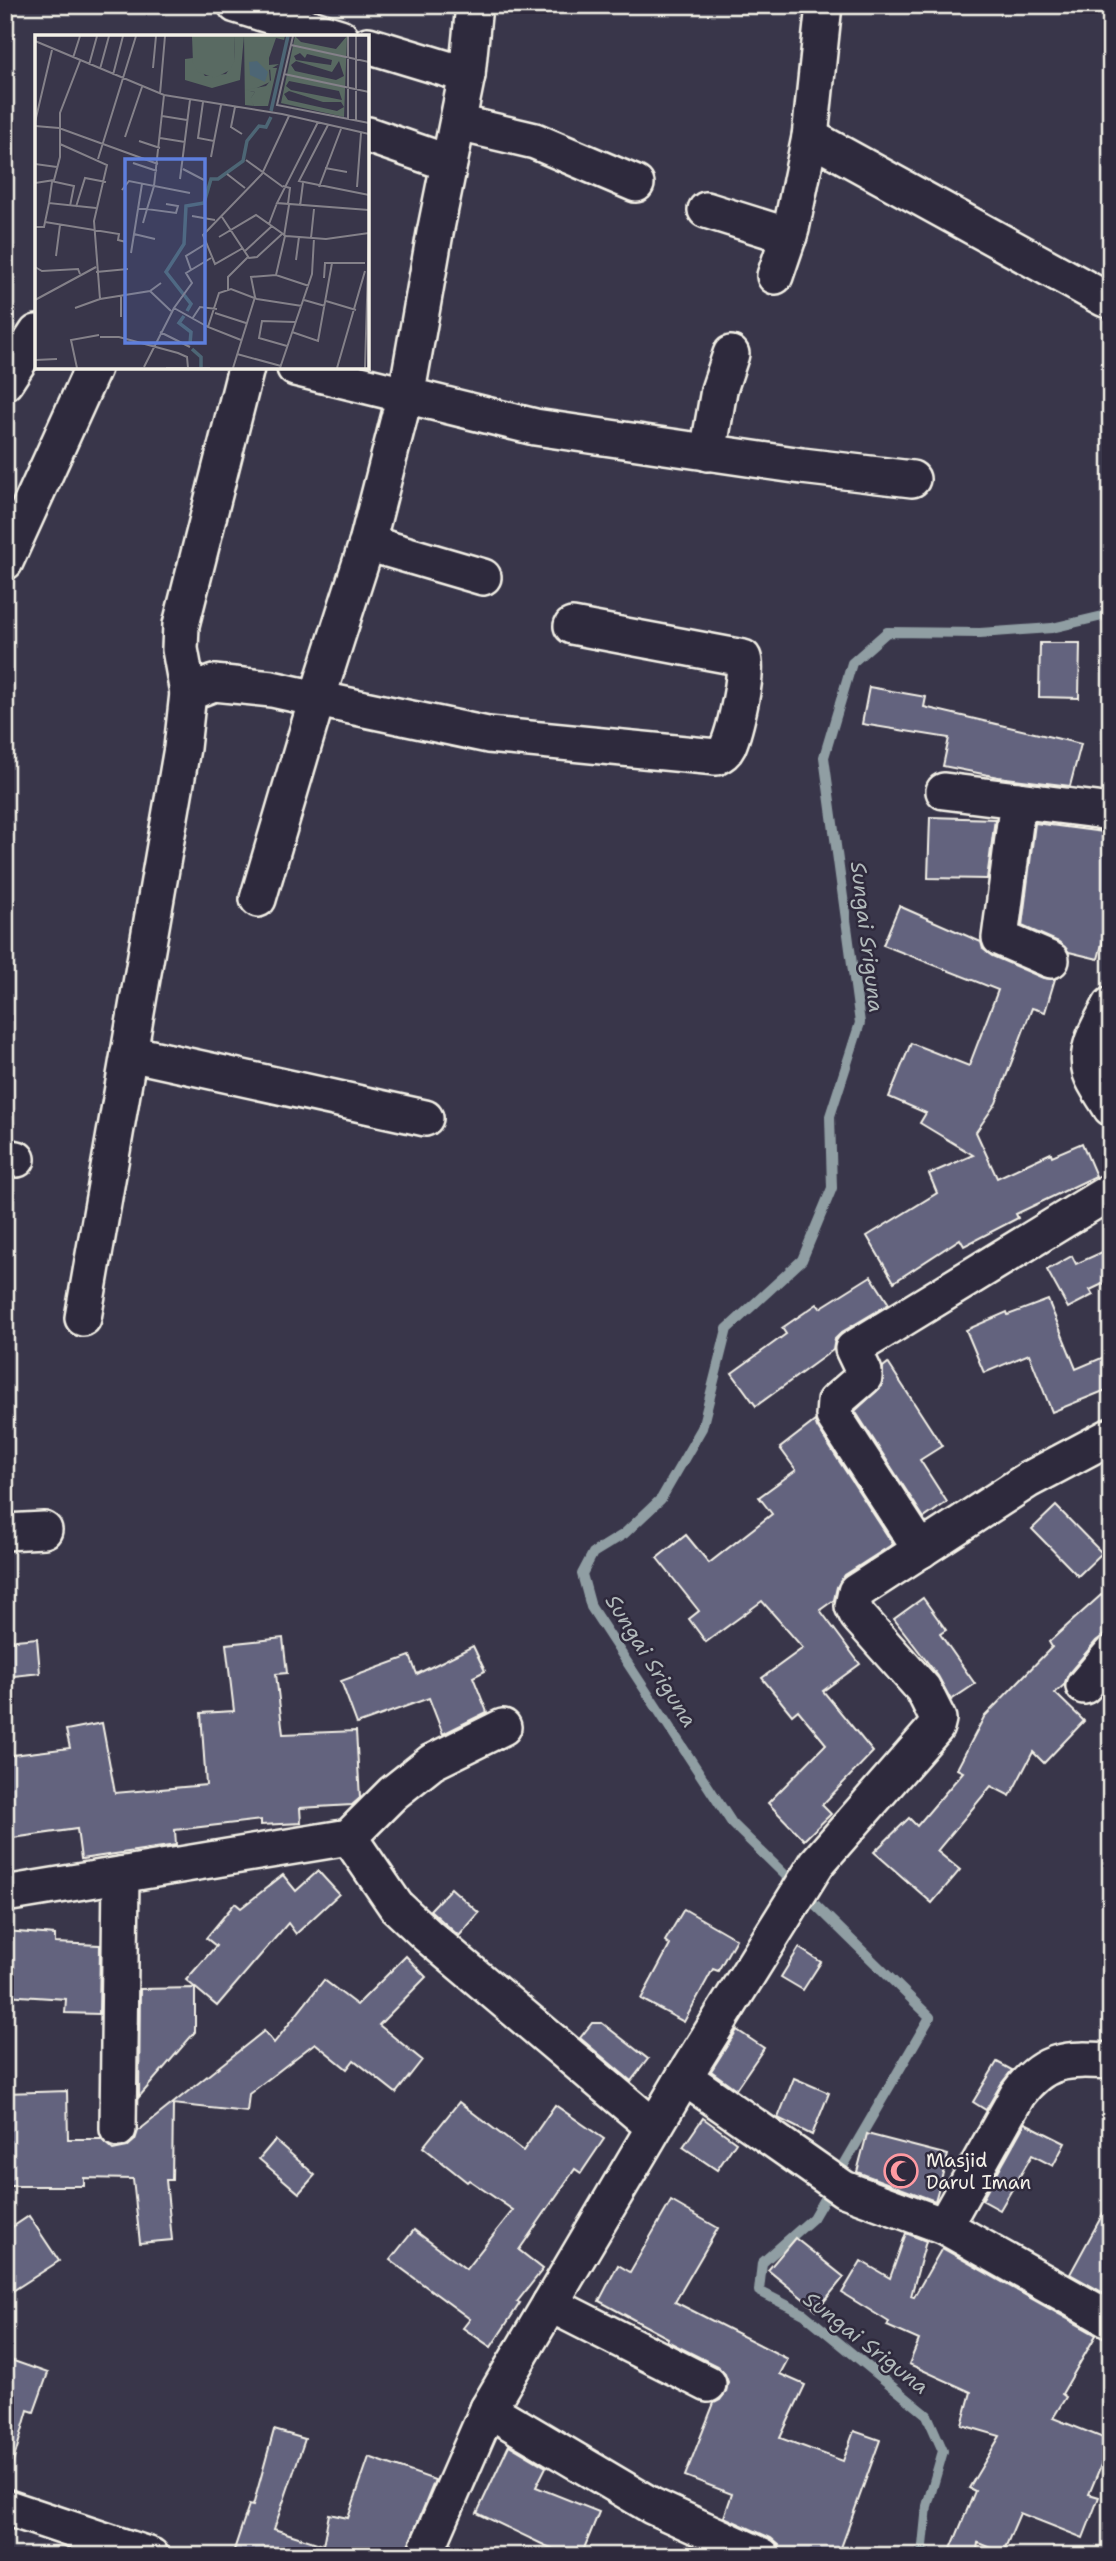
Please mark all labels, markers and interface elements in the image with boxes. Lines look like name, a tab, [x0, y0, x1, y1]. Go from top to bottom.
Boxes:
inset map	[35, 35, 369, 369]
water label: Sungai Sriguna	[844, 860, 890, 1014]
water label: Sungai Sriguna	[599, 1589, 703, 1733]
place label: Masjid Darul Iman	[926, 2148, 1031, 2195]
mosque icon: Masjid Darul Iman	[882, 2152, 920, 2190]
water label: Sungai Sriguna	[797, 2285, 935, 2401]

